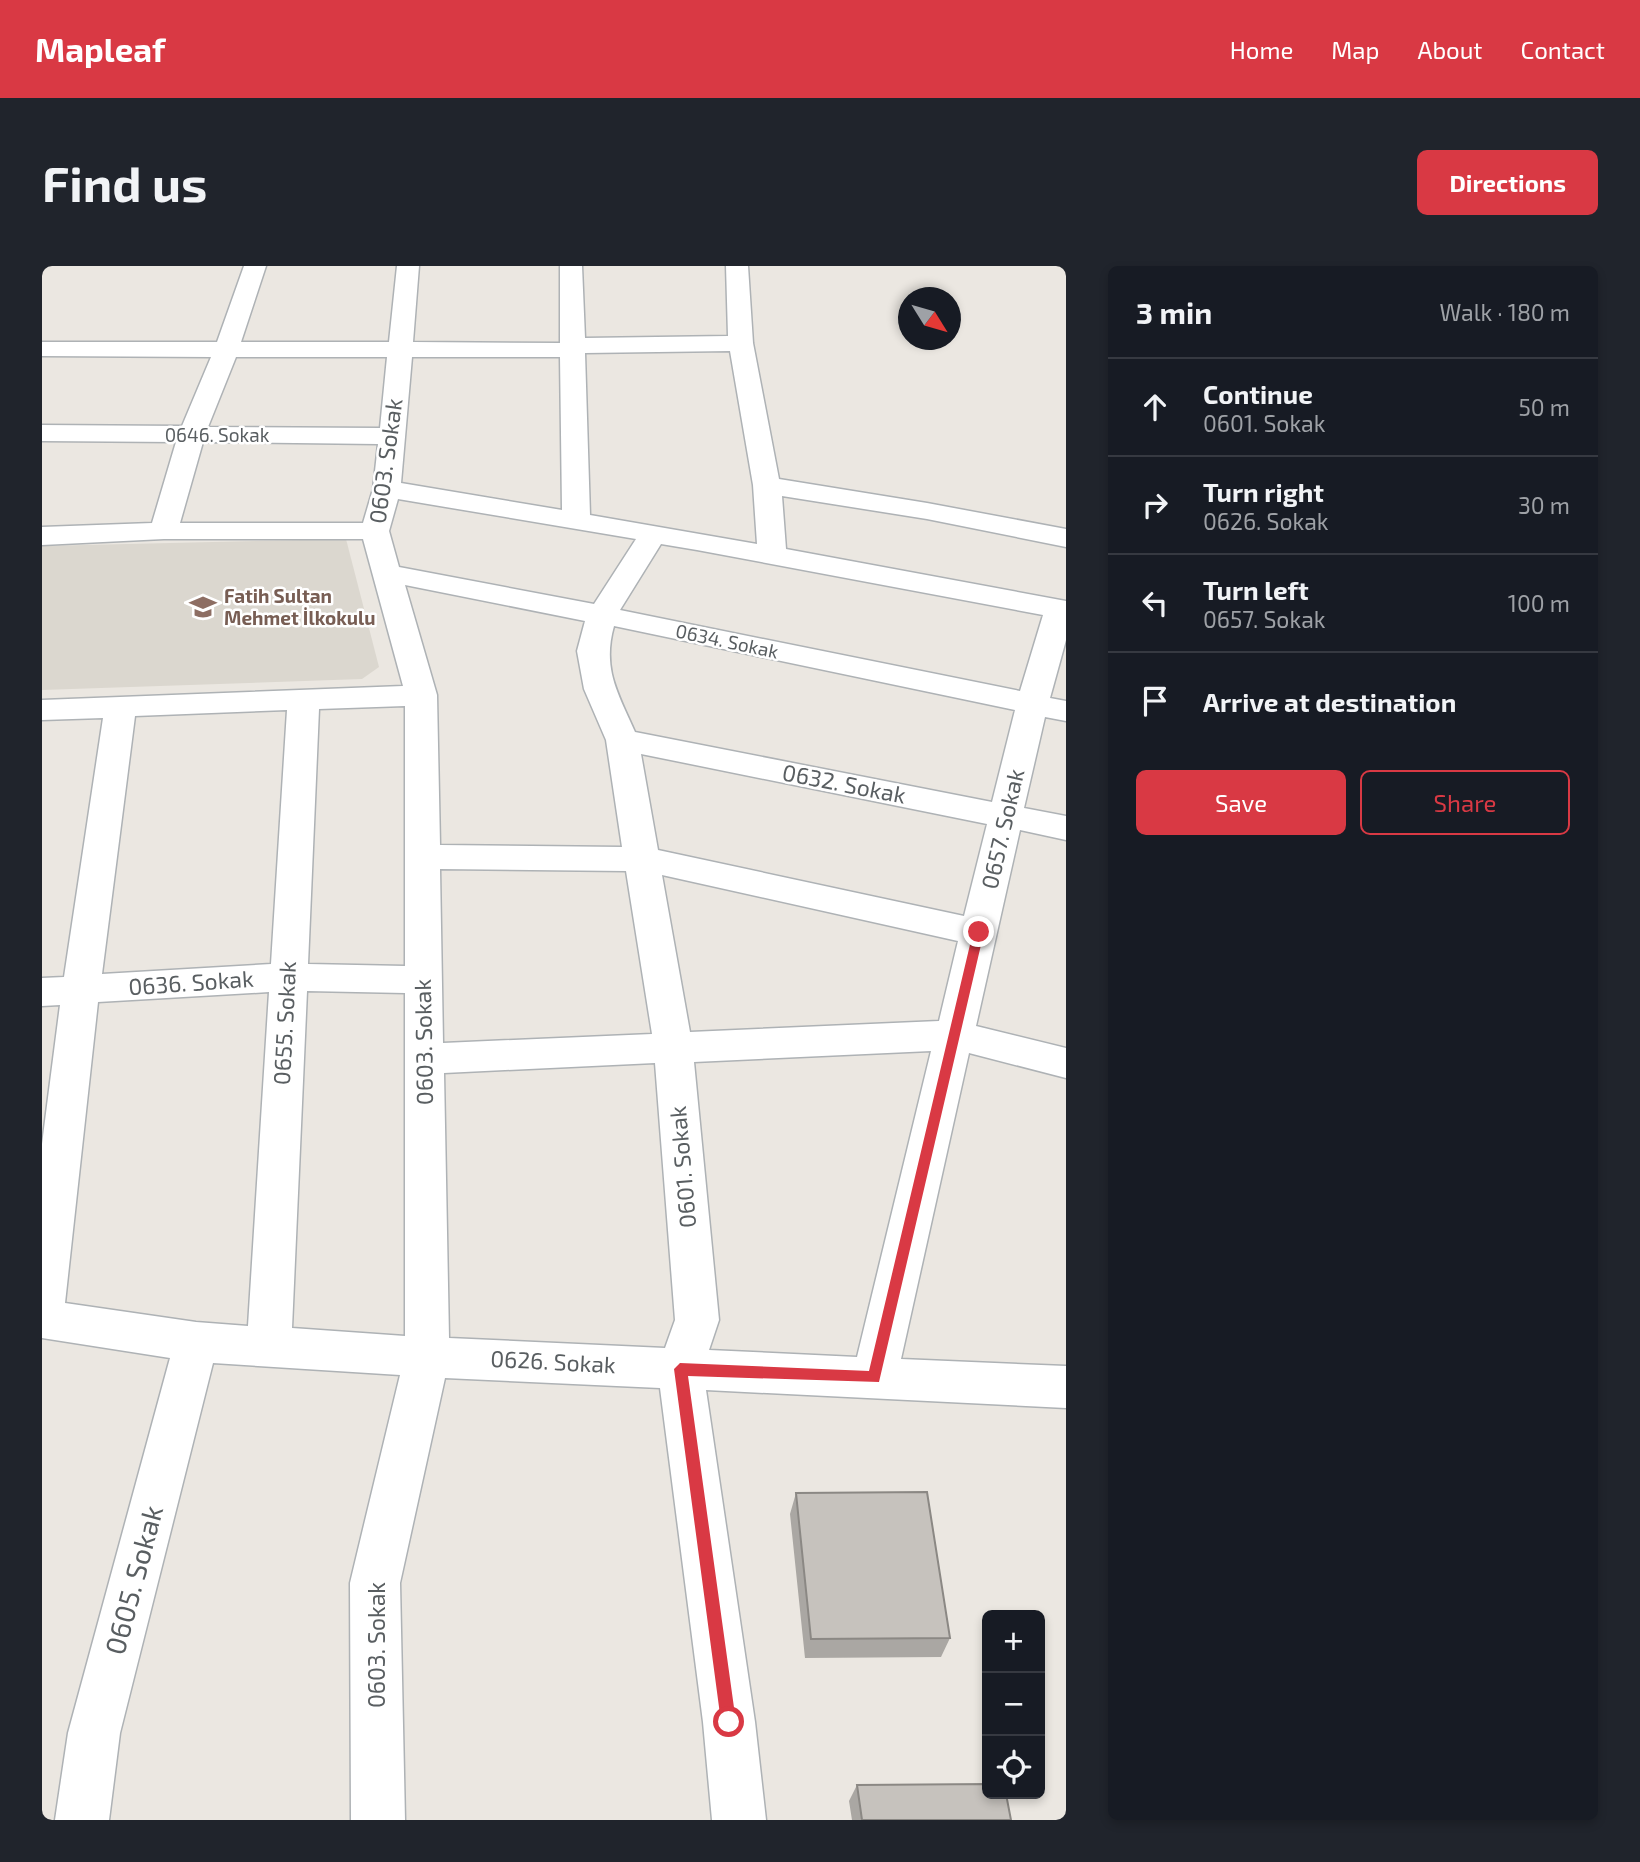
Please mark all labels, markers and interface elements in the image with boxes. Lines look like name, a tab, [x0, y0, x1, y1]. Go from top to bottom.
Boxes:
text: Mapleaf	[35, 29, 165, 69]
text: Home	[1230, 35, 1293, 64]
text: Map	[1331, 35, 1379, 64]
text: About	[1417, 35, 1483, 64]
text: Contact	[1521, 35, 1605, 64]
button: Directions	[1417, 150, 1598, 215]
text: Find us	[42, 153, 207, 212]
north arrow	[898, 287, 961, 350]
text: 3 min	[1136, 294, 1212, 330]
text: Walk · 180 m	[1440, 298, 1570, 326]
text: Continue	[1203, 378, 1313, 409]
icon: ahead	[1136, 388, 1174, 426]
text: 50 m	[1519, 393, 1570, 421]
street label: 0603. Sokak	[362, 396, 408, 525]
text: 0601. Sokak	[1203, 409, 1325, 437]
street label: 0646. Sokak	[165, 423, 270, 446]
text: Turn right	[1203, 476, 1324, 507]
icon: right	[1136, 486, 1174, 524]
text: 30 m	[1518, 491, 1570, 519]
text: 0626. Sokak	[1203, 507, 1329, 535]
text: Turn left	[1203, 574, 1309, 605]
place label: Fatih Sultan Mehmet İlkokulu	[224, 584, 376, 629]
icon: left	[1136, 584, 1174, 622]
text: 100 m	[1508, 589, 1570, 617]
school or university icon: Fatih Sultan Mehmet İlkokulu	[188, 592, 218, 622]
text: 0657. Sokak	[1203, 605, 1325, 633]
street label: 0634. Sokak	[674, 618, 781, 663]
icon: arrive	[1136, 682, 1174, 720]
text: Arrive at destination	[1203, 686, 1456, 717]
street label: 0632. Sokak	[780, 757, 909, 809]
street label: 0657. Sokak	[975, 766, 1030, 892]
button: Save	[1136, 770, 1346, 835]
button: Share	[1360, 770, 1570, 835]
route end	[963, 916, 994, 947]
street label: 0655. Sokak	[267, 960, 301, 1086]
street label: 0636. Sokak	[127, 964, 255, 1000]
street label: 0603. Sokak	[408, 978, 438, 1105]
street label: 0601. Sokak	[663, 1105, 701, 1229]
street label: 0626. Sokak	[490, 1344, 617, 1378]
street label: 0605. Sokak	[97, 1501, 169, 1658]
street label: 0603. Sokak	[362, 1582, 390, 1708]
map controls	[982, 1610, 1045, 1799]
button: +	[982, 1610, 1045, 1673]
button: −	[982, 1673, 1045, 1736]
route start	[713, 1706, 744, 1737]
button: locate	[982, 1736, 1045, 1799]

